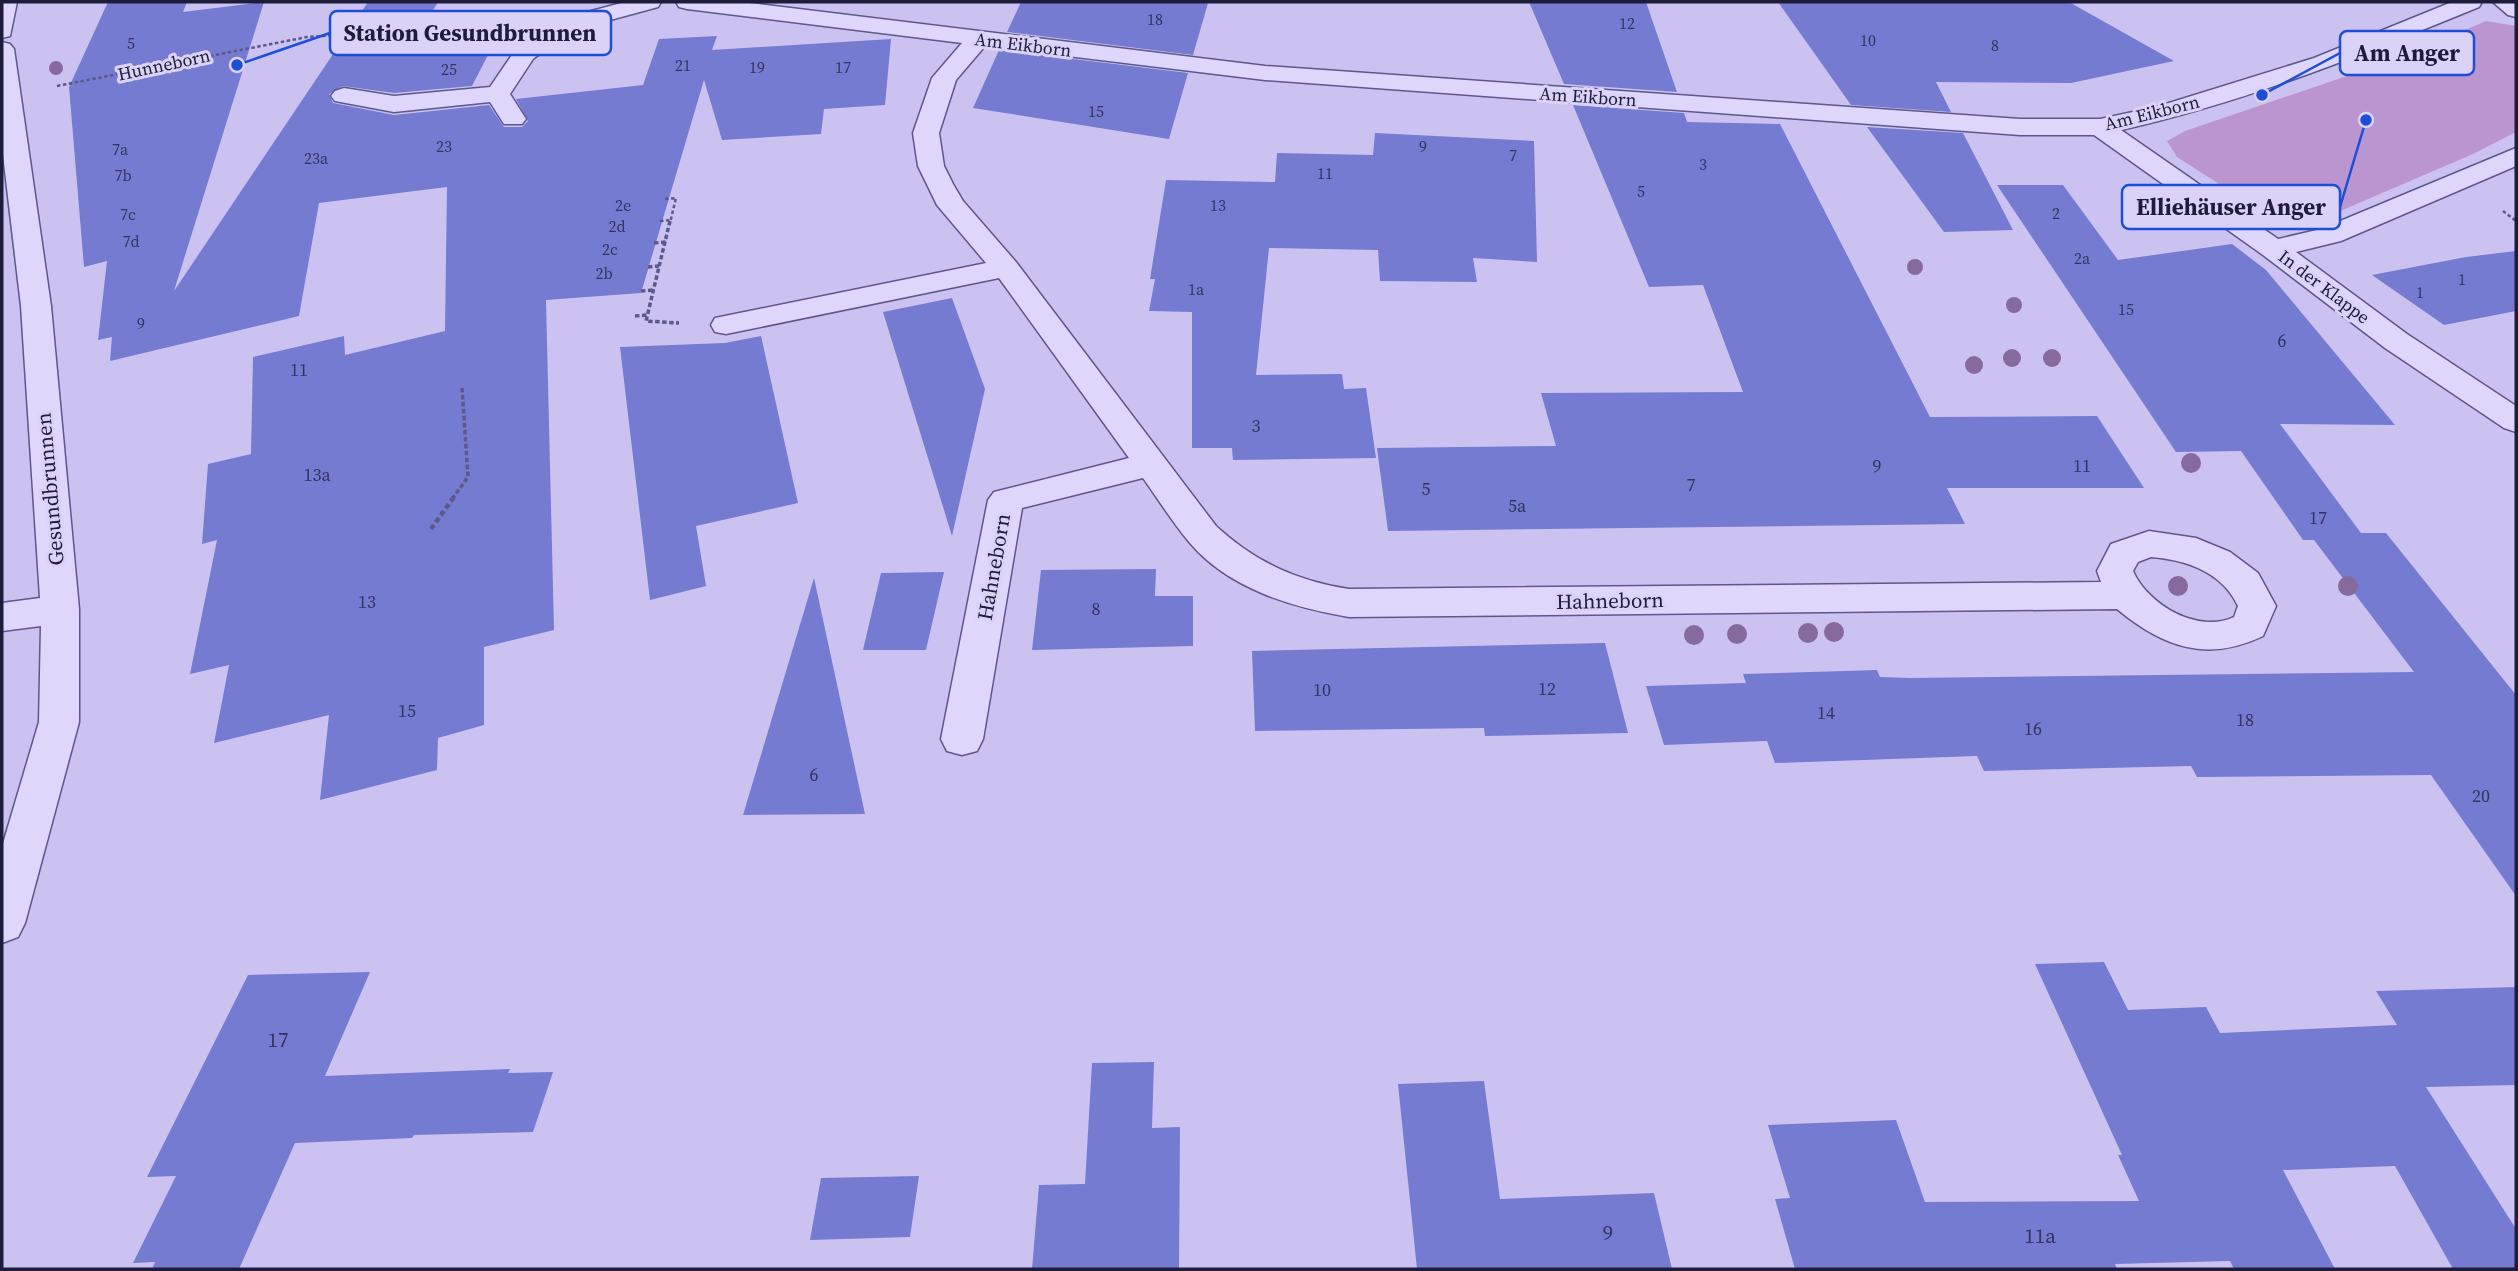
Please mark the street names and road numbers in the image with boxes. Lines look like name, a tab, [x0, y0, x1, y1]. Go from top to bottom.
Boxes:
street label: Am Eikborn	[973, 26, 1073, 63]
street label: Hunneborn	[115, 43, 213, 86]
street label: Am Eikborn	[1539, 81, 1637, 112]
street label: Am Eikborn	[2102, 89, 2202, 136]
street label: In der Klappe	[2273, 244, 2375, 329]
street label: Gesundbrunnen	[28, 411, 71, 567]
street label: Hahneborn	[970, 511, 1017, 623]
street label: Hahneborn	[1556, 585, 1664, 616]

